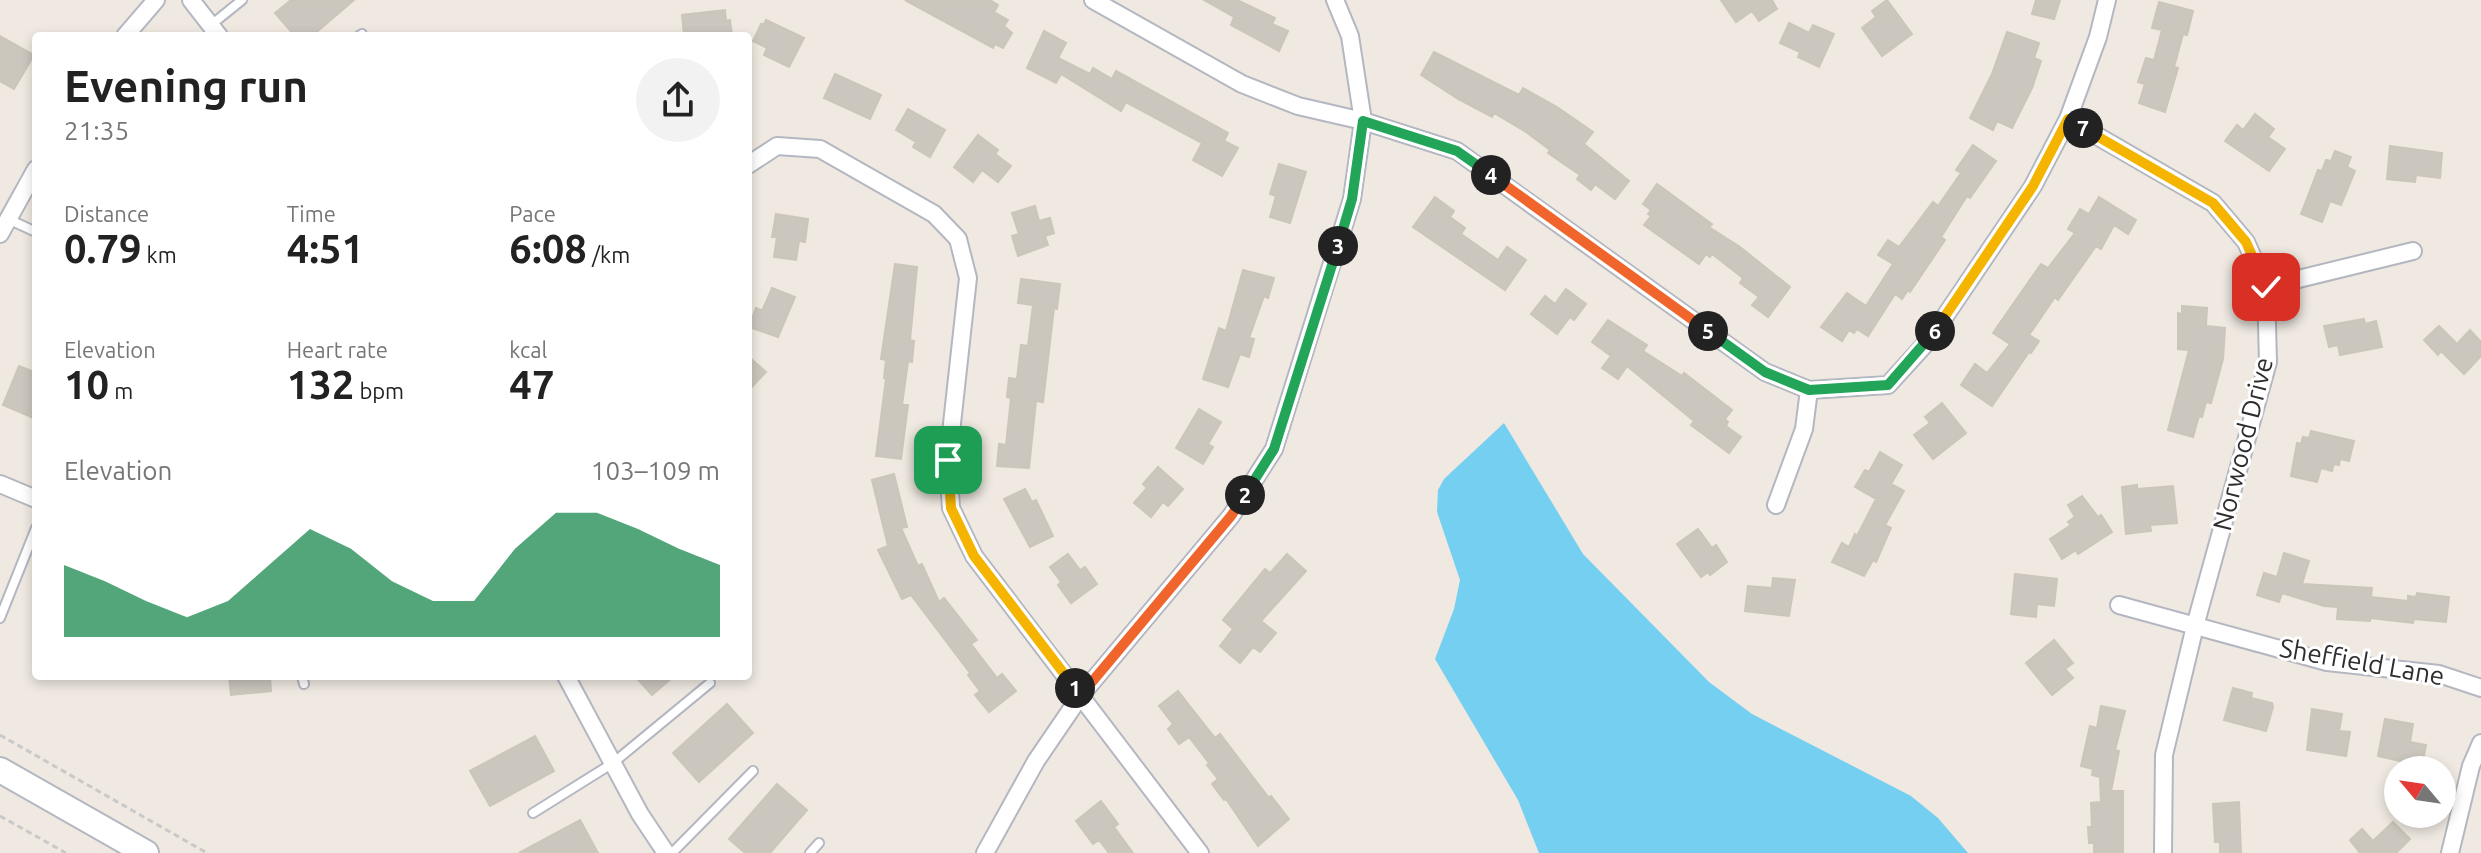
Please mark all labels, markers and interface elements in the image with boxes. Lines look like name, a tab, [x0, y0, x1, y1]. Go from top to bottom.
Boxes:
button: share	[636, 58, 720, 142]
text: Evening run	[64, 61, 308, 110]
pin: 7	[2063, 108, 2103, 148]
text: 7	[2077, 115, 2089, 140]
text: 21:35	[64, 116, 129, 145]
pin: 4	[1471, 155, 1511, 195]
text: 4	[1485, 162, 1497, 187]
text: Distance	[64, 201, 149, 226]
text: Time	[287, 201, 336, 226]
text: Pace	[509, 201, 556, 226]
text: 0.79	[64, 226, 142, 271]
text: 4:51	[287, 226, 364, 271]
text: 6:08	[509, 226, 587, 271]
pin: 3	[1318, 226, 1358, 266]
text: 3	[1332, 233, 1344, 258]
text: km	[142, 242, 177, 267]
text: /km	[587, 242, 630, 267]
pin	[2232, 253, 2300, 321]
icon: check	[2244, 265, 2288, 309]
pin: 5	[1688, 311, 1728, 351]
pin: 6	[1915, 311, 1955, 351]
text: 5	[1702, 318, 1714, 343]
text: 6	[1929, 318, 1941, 343]
text: Elevation	[64, 337, 156, 362]
text: Heart rate	[287, 337, 388, 362]
text: kcal	[509, 337, 547, 362]
street label: Norwood Drive	[2207, 354, 2278, 533]
text: 10	[64, 362, 109, 407]
text: 132	[287, 362, 354, 407]
text: 47	[509, 362, 554, 407]
text: m	[109, 378, 133, 403]
text: bpm	[354, 378, 404, 403]
pin	[914, 426, 982, 494]
icon: arrive	[926, 438, 970, 482]
text: Elevation	[64, 456, 172, 485]
text: 103–109 m	[591, 456, 720, 485]
pin: 2	[1225, 475, 1265, 515]
text: 2	[1239, 482, 1251, 507]
street label: Sheffield Lane	[2277, 633, 2447, 690]
pin: 1	[1055, 668, 1095, 708]
text: 1	[1069, 675, 1081, 700]
north arrow	[2384, 756, 2456, 828]
map controls	[2384, 756, 2456, 828]

